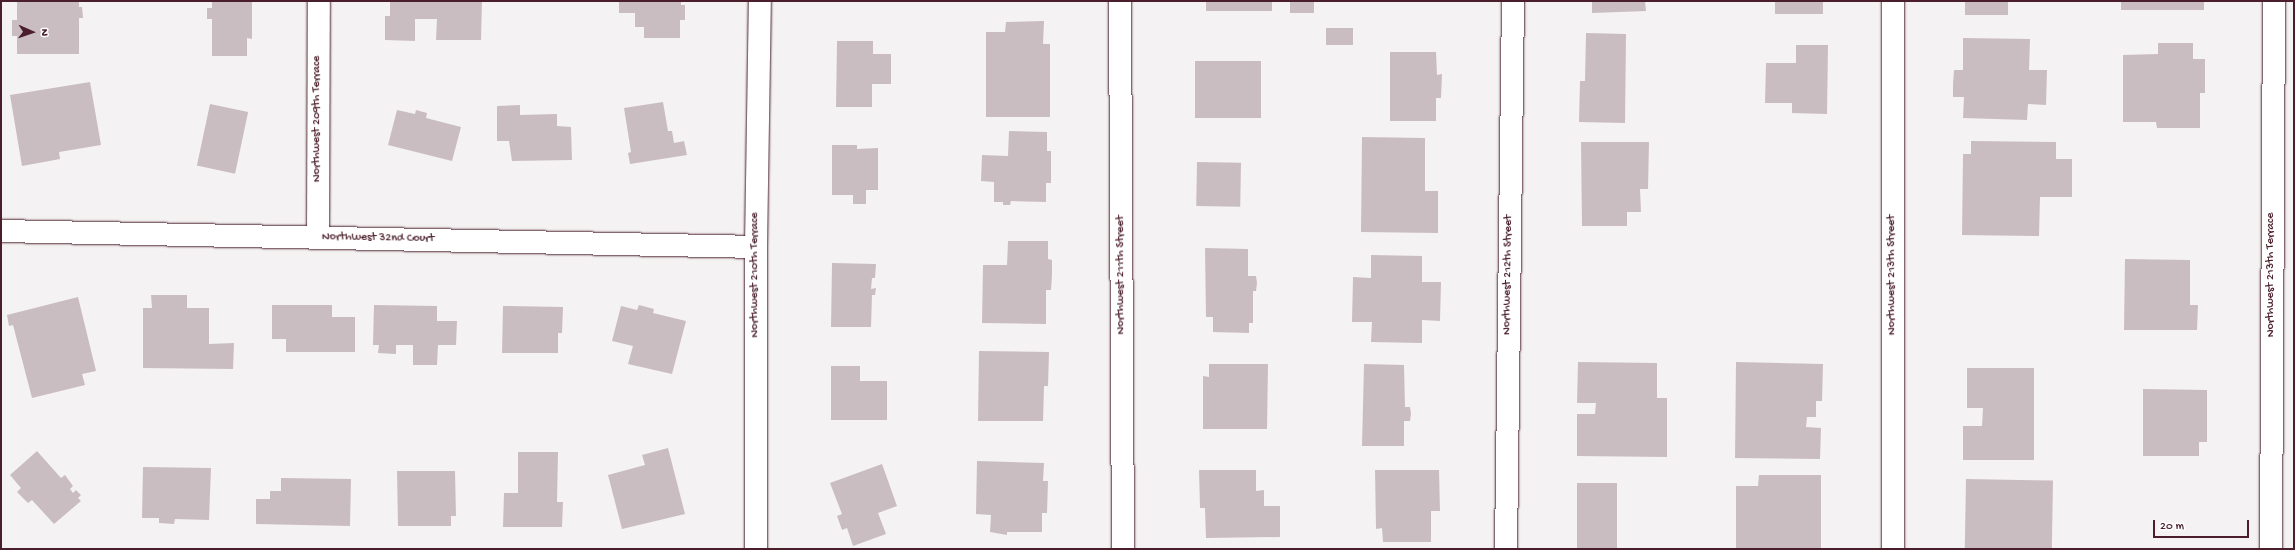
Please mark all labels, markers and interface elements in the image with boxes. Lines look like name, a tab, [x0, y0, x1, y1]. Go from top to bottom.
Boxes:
north arrow	[12, 12, 52, 52]
text: N	[38, 29, 50, 36]
street label: Northwest 209th Terrace	[311, 56, 325, 182]
street label: Northwest 210th Terrace	[749, 212, 763, 338]
street label: Northwest 213th Terrace	[2265, 213, 2279, 337]
street label: Northwest 211th Street	[1115, 215, 1129, 335]
street label: Northwest 212th Street	[1501, 215, 1517, 335]
street label: Northwest 213th Street	[1886, 215, 1900, 335]
street label: Northwest 32nd Court	[322, 231, 434, 247]
scale bar	[2155, 512, 2251, 538]
text: 20 m	[2160, 520, 2184, 534]

